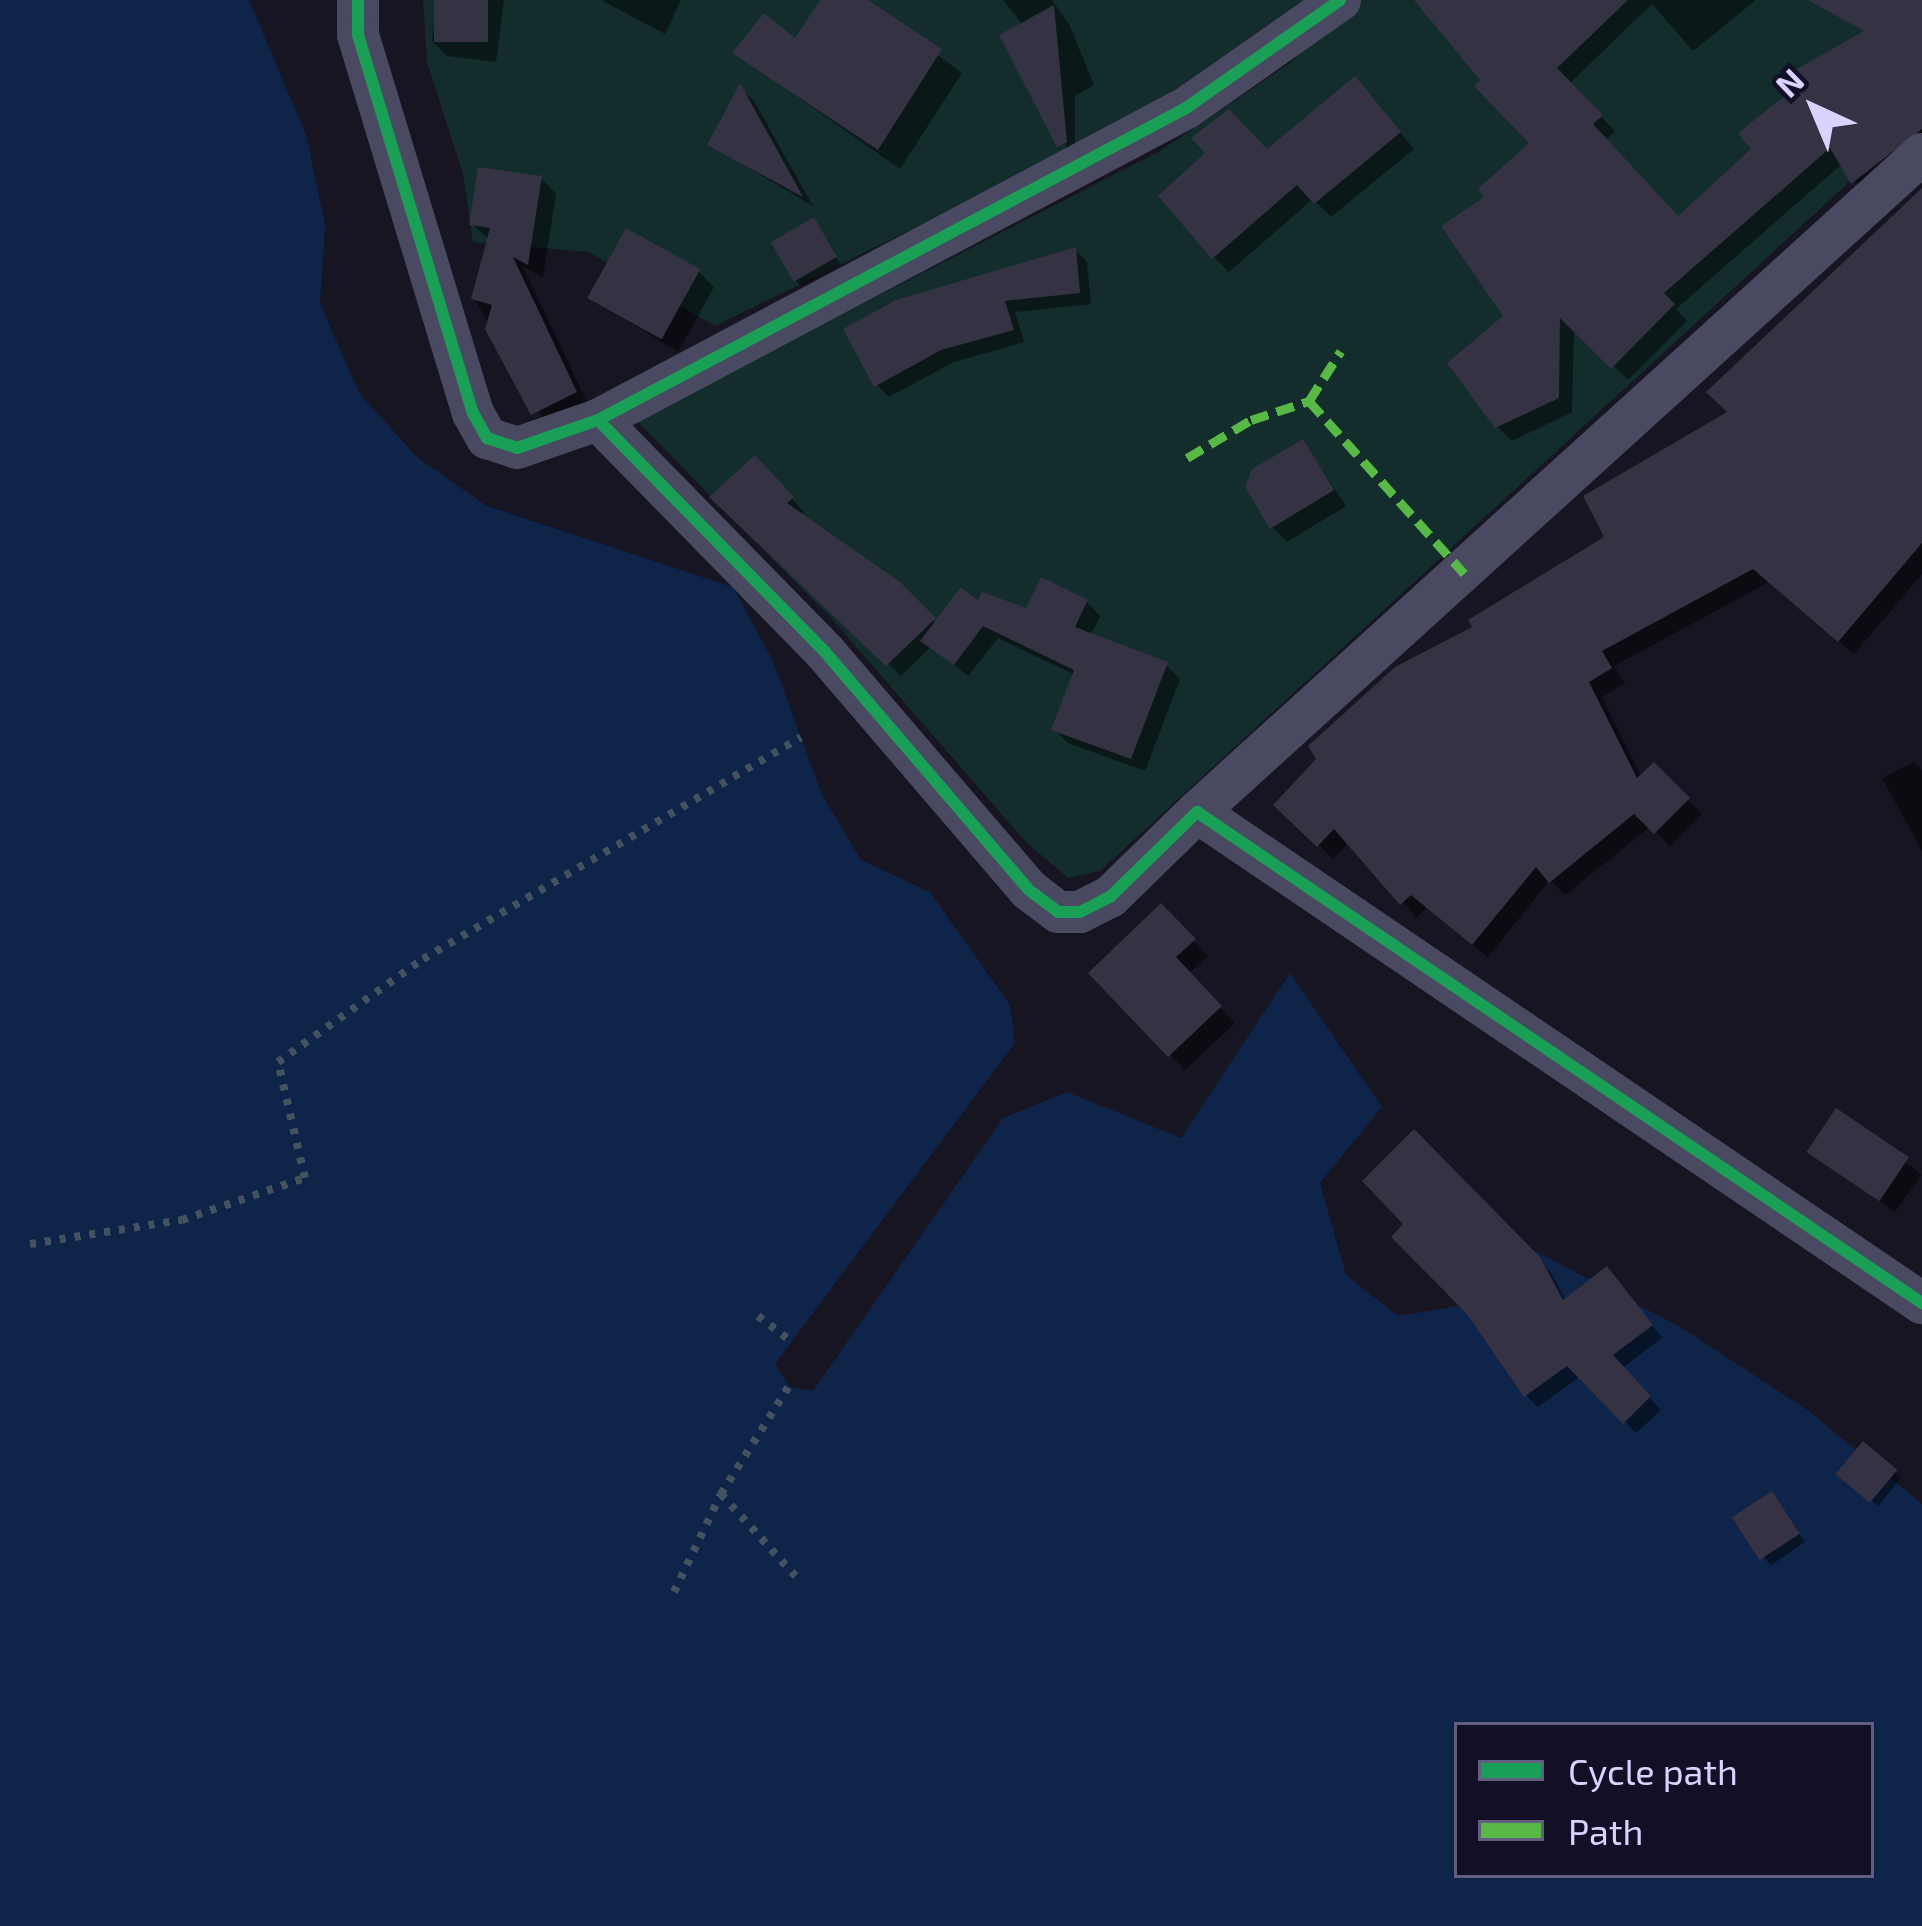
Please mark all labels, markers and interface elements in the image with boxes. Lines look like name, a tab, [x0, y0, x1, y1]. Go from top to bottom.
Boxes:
north arrow	[1754, 48, 1874, 168]
text: N	[1767, 59, 1811, 105]
legend	[1454, 1722, 1874, 1878]
text: Cycle path	[1568, 1749, 1738, 1792]
text: Path	[1568, 1809, 1644, 1852]

